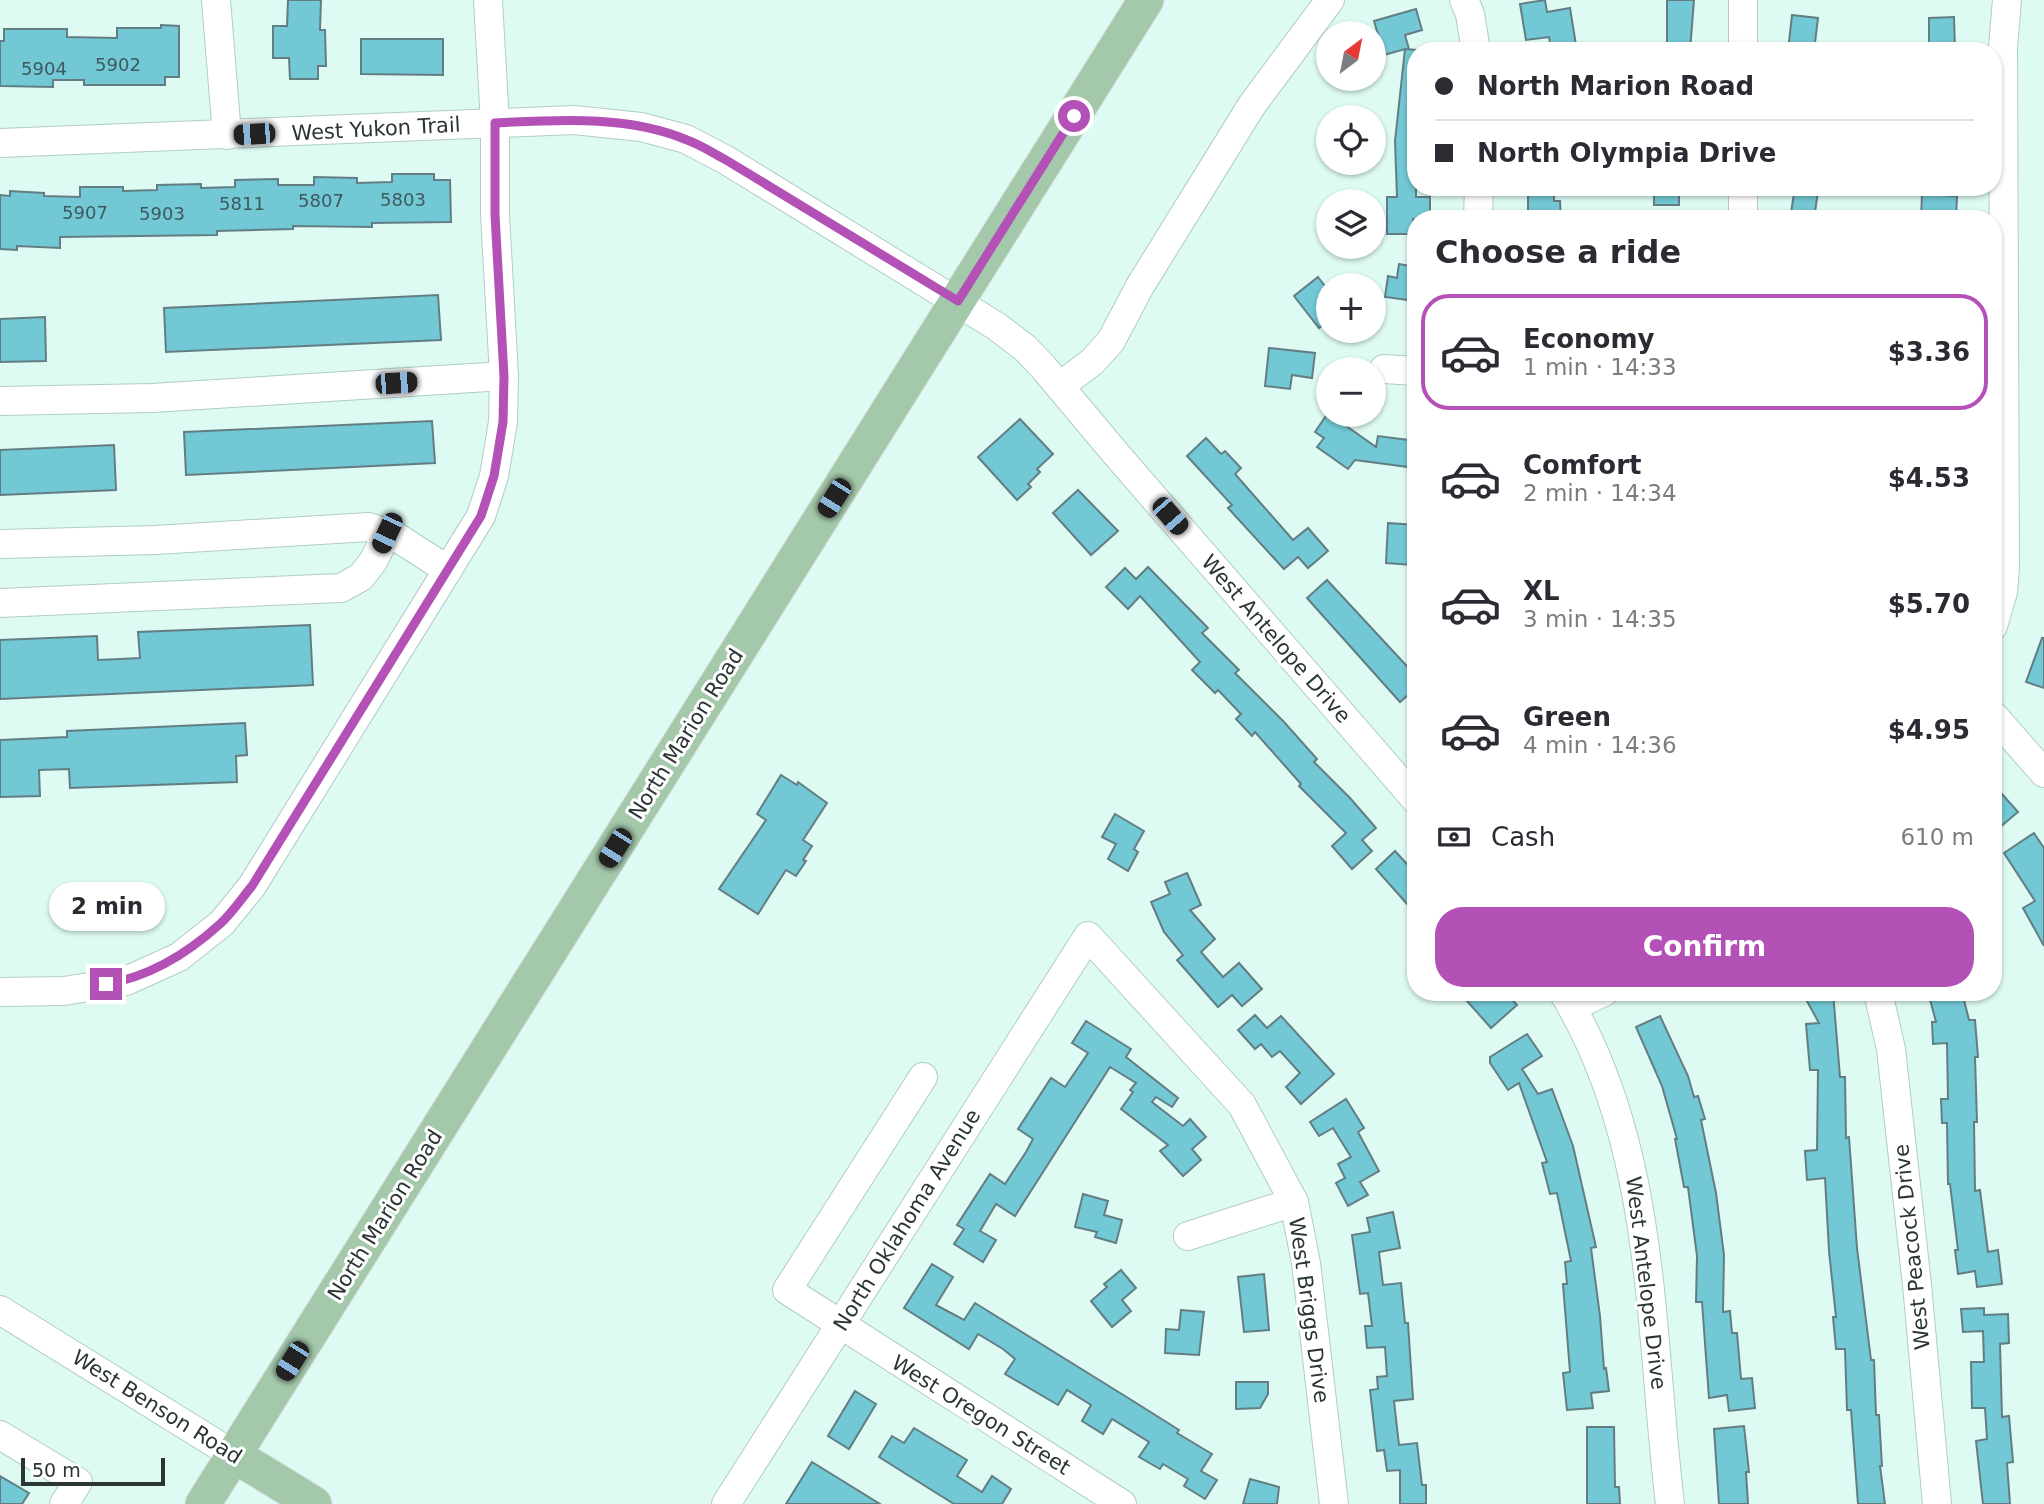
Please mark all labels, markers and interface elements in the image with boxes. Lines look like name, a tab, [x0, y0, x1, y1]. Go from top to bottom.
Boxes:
north arrow	[1316, 21, 1386, 91]
map controls	[1316, 21, 1386, 427]
house number: 5902	[95, 54, 141, 75]
house number: 5904	[21, 58, 67, 79]
text: North Marion Road	[1477, 71, 1754, 101]
route start	[1058, 100, 1090, 132]
button: locate	[1316, 105, 1386, 175]
street label: West Yukon Trail	[291, 113, 461, 145]
car	[233, 122, 276, 146]
text: North Olympia Drive	[1477, 138, 1777, 168]
house number: 5803	[380, 189, 426, 210]
button: layers	[1316, 189, 1386, 259]
house number: 5807	[298, 190, 344, 211]
house number: 5811	[219, 193, 265, 214]
house number: 5907	[62, 202, 108, 223]
house number: 5903	[139, 203, 185, 224]
text: Choose a ride	[1435, 233, 1681, 271]
button: +	[1316, 273, 1386, 343]
icon: car	[1439, 321, 1502, 384]
text: Economy	[1523, 324, 1654, 354]
text: $3.36	[1888, 337, 1970, 367]
text: 1 min · 14:33	[1523, 354, 1677, 380]
button: −	[1316, 357, 1386, 427]
car	[375, 371, 418, 395]
icon: car	[1439, 447, 1502, 510]
text: Comfort	[1523, 450, 1641, 480]
text: $4.53	[1888, 463, 1970, 493]
car	[814, 475, 855, 521]
text: 2 min · 14:34	[1523, 480, 1677, 506]
car	[1149, 493, 1192, 539]
car	[369, 510, 406, 556]
street label: West Antelope Drive	[1197, 550, 1355, 728]
icon: car	[1439, 573, 1502, 636]
text: XL	[1523, 576, 1560, 606]
text: $5.70	[1888, 589, 1970, 619]
text: 3 min · 14:35	[1523, 606, 1677, 632]
street label: North Marion Road	[624, 644, 748, 824]
icon: car	[1439, 699, 1502, 762]
text: Green	[1523, 702, 1611, 732]
text: $4.95	[1888, 715, 1970, 745]
text: 4 min · 14:36	[1523, 732, 1677, 758]
icon: cash	[1435, 818, 1473, 856]
text: Cash	[1491, 822, 1555, 852]
text: 610 m	[1900, 824, 1974, 850]
car	[595, 825, 636, 871]
callout: 2 min	[48, 883, 164, 932]
text: 2 min	[71, 893, 143, 919]
button: Confirm	[1435, 907, 1974, 987]
route end	[90, 968, 122, 1000]
street label: North Oklahoma Avenue	[829, 1105, 985, 1335]
street label: North Marion Road	[323, 1125, 447, 1305]
street label: West Peacock Drive	[1889, 1143, 1935, 1351]
street label: West Antelope Drive	[1621, 1175, 1671, 1391]
street label: West Briggs Drive	[1284, 1216, 1334, 1404]
car	[272, 1338, 313, 1384]
street label: West Benson Road	[68, 1345, 246, 1469]
street label: West Oregon Street	[887, 1350, 1075, 1480]
scale bar	[21, 1455, 164, 1487]
text: 50 m	[32, 1459, 81, 1481]

